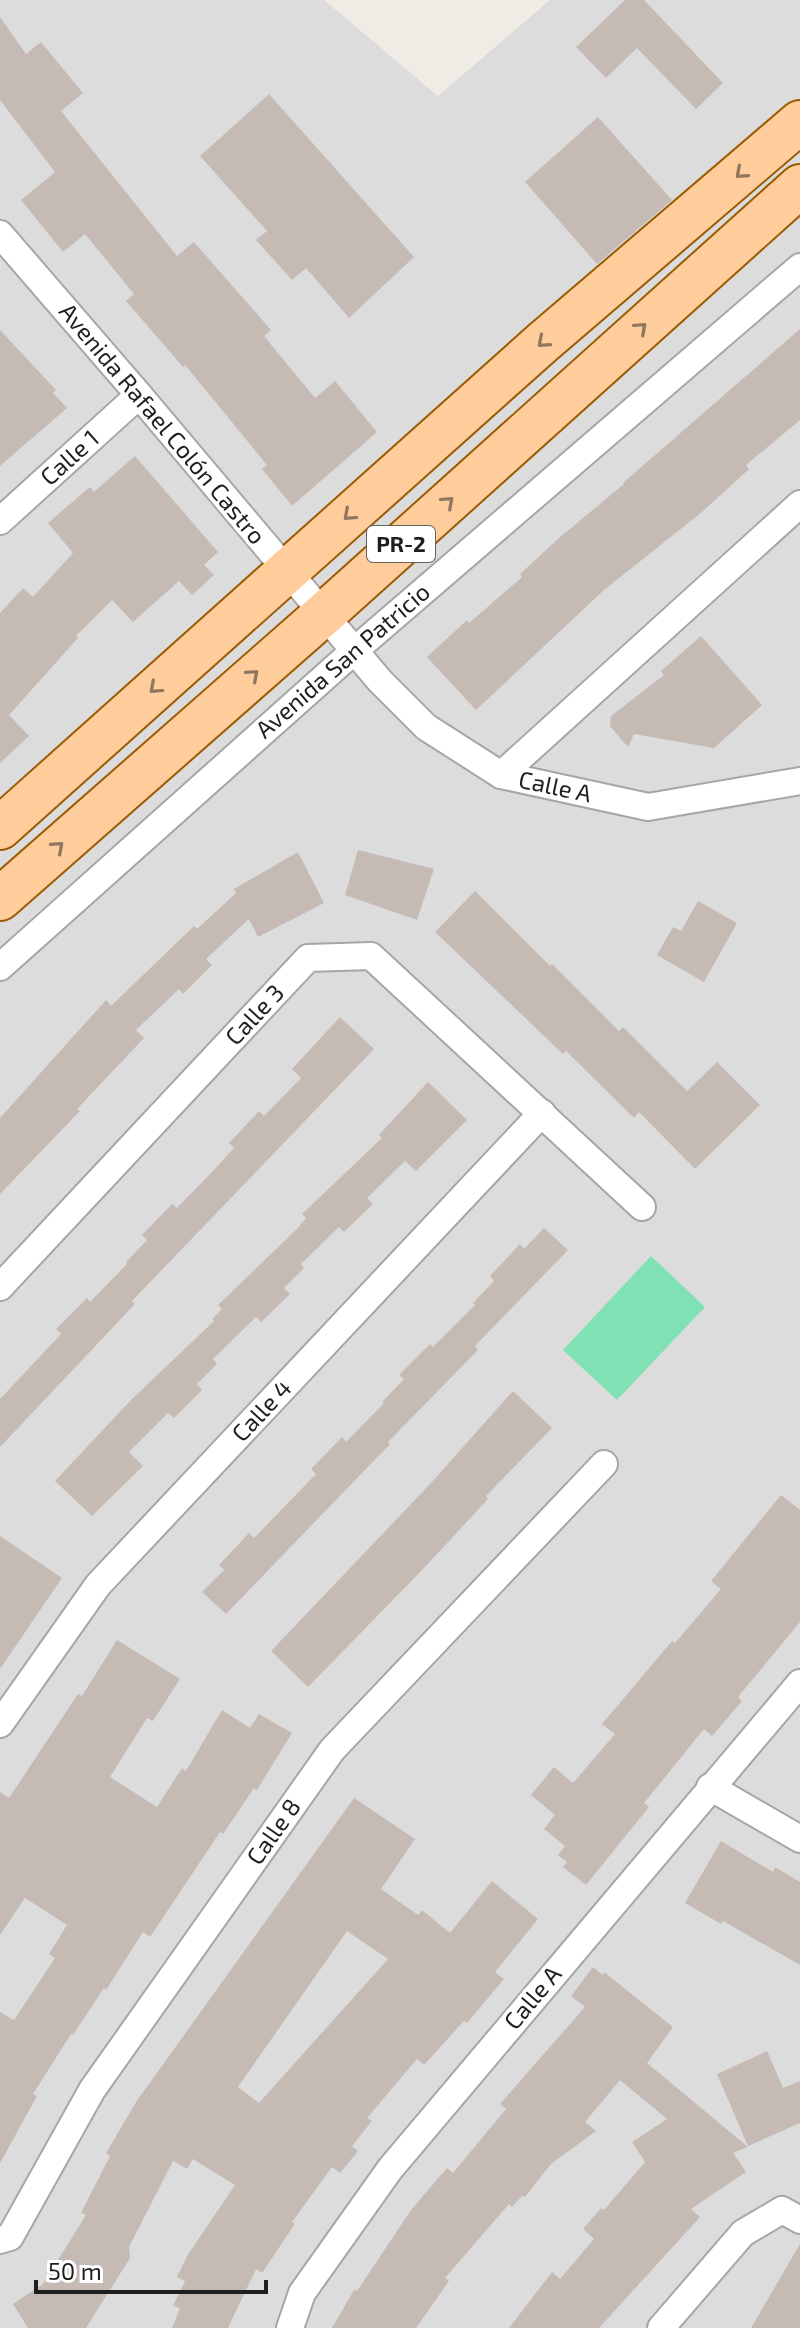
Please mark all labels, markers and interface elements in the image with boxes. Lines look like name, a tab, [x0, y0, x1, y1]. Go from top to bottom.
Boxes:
one-way arrow	[735, 163, 750, 178]
street label: Avenida Rafael Colón Castro	[54, 297, 272, 549]
one-way arrow	[632, 323, 646, 338]
one-way arrow	[538, 332, 553, 347]
street label: Calle 1	[34, 423, 104, 491]
one-way arrow	[438, 497, 453, 512]
one-way arrow	[344, 505, 359, 520]
road number: PR-2	[367, 526, 435, 562]
street label: Avenida San Patricio	[249, 576, 435, 743]
one-way arrow	[244, 670, 259, 685]
one-way arrow	[150, 678, 165, 693]
street label: Calle A	[516, 764, 594, 807]
one-way arrow	[49, 842, 64, 857]
street label: Calle 3	[219, 978, 289, 1050]
street label: Calle 4	[225, 1373, 297, 1447]
street label: Calle 8	[240, 1793, 306, 1870]
street label: Calle A	[497, 1959, 567, 2035]
scale bar	[36, 2244, 266, 2294]
text: 50 m	[48, 2256, 102, 2285]

